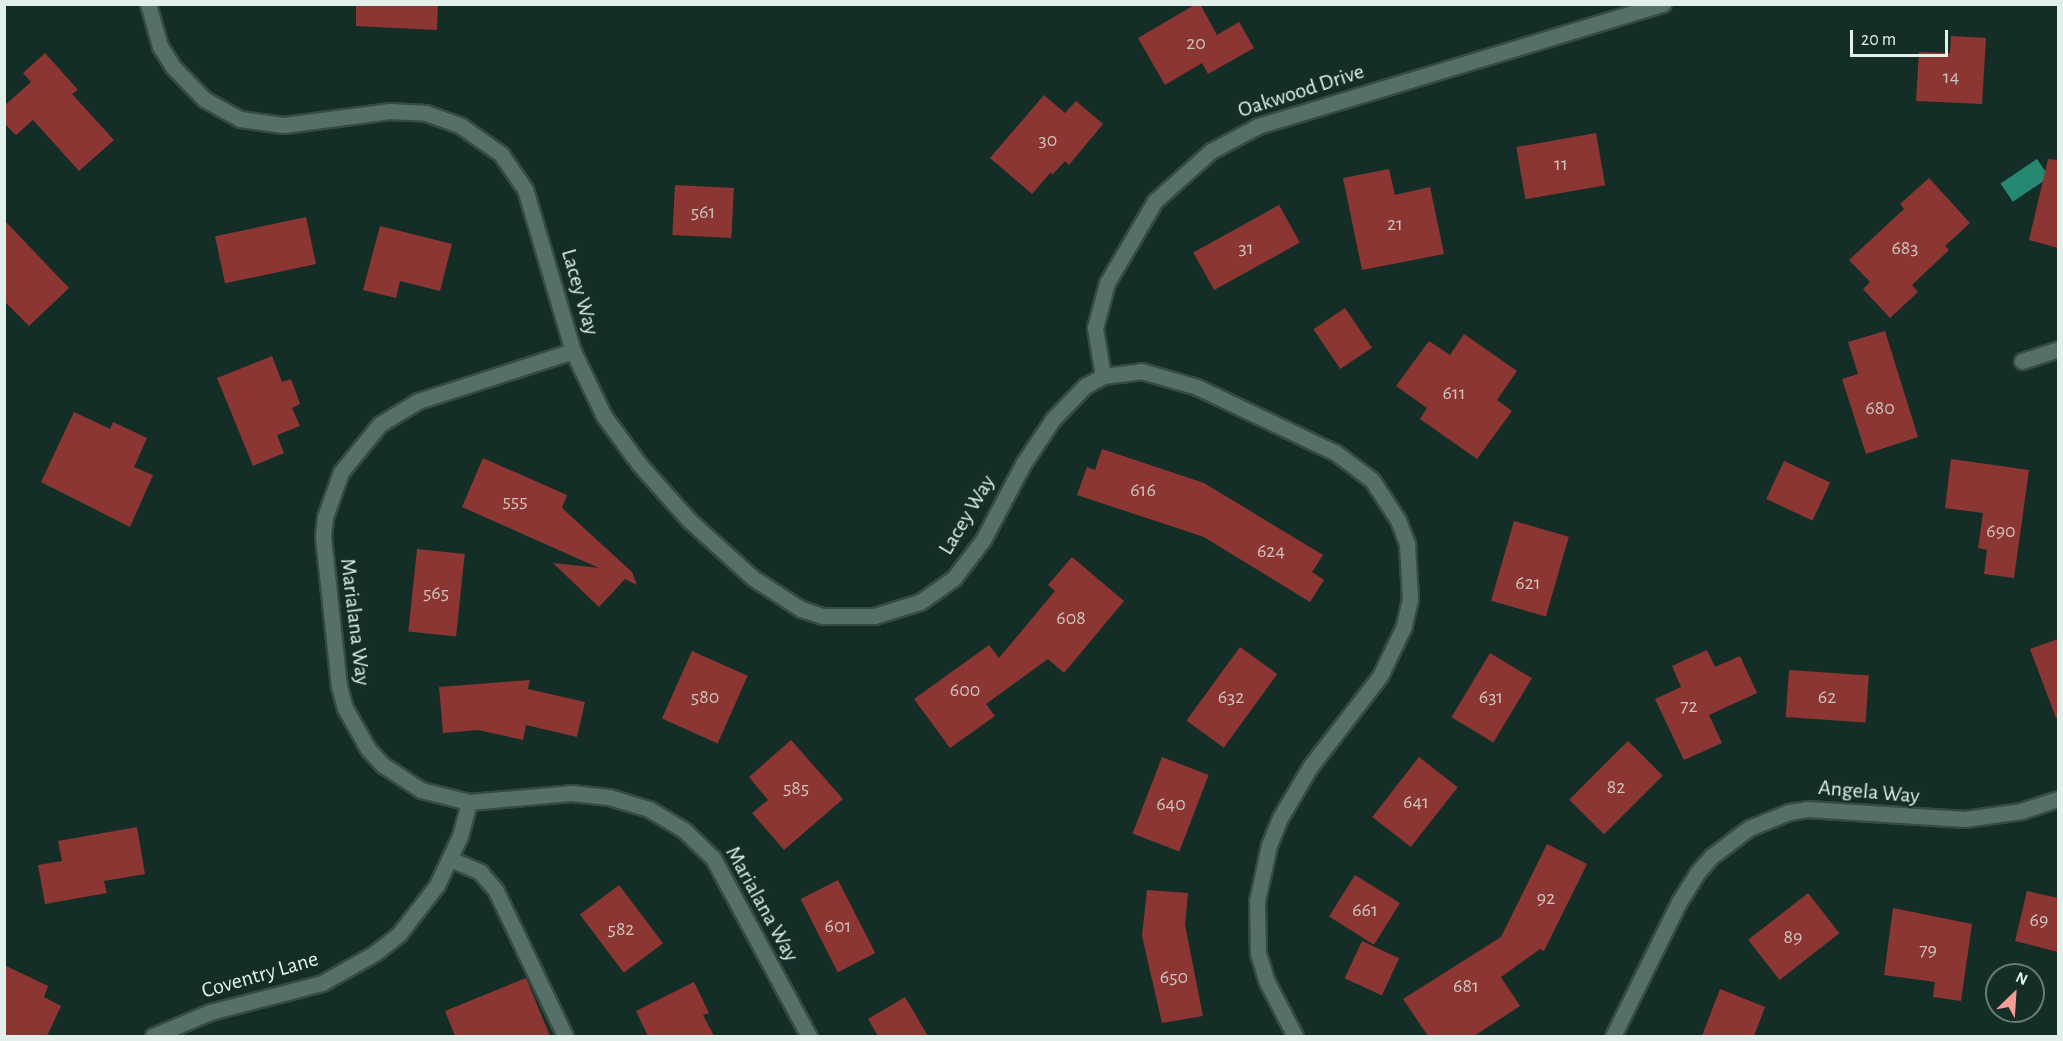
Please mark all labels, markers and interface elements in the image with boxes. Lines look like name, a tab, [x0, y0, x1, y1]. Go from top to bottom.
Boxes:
scale bar	[1853, 18, 1950, 56]
house number: 20	[1186, 31, 1206, 55]
text: 20 m	[1861, 31, 1896, 49]
street label: Oakwood Drive	[1235, 58, 1367, 124]
house number: 14	[1943, 65, 1959, 89]
house number: 30	[1039, 128, 1057, 152]
house number: 11	[1554, 152, 1568, 176]
house number: 561	[691, 200, 715, 224]
house number: 21	[1387, 212, 1403, 236]
house number: 31	[1238, 236, 1254, 260]
house number: 683	[1891, 236, 1919, 260]
street label: Lacey Way	[555, 246, 605, 338]
house number: 611	[1442, 381, 1466, 405]
house number: 680	[1865, 396, 1895, 420]
street label: Lacey Way	[933, 470, 1001, 560]
house number: 616	[1130, 478, 1156, 502]
house number: 555	[502, 489, 528, 513]
house number: 690	[1986, 519, 2016, 543]
house number: 624	[1257, 539, 1285, 563]
street label: Marialana Way	[334, 557, 376, 687]
house number: 621	[1515, 571, 1541, 595]
house number: 565	[423, 581, 449, 605]
house number: 608	[1056, 606, 1086, 630]
house number: 600	[950, 678, 980, 702]
house number: 580	[691, 685, 719, 709]
house number: 632	[1218, 685, 1244, 709]
house number: 631	[1479, 685, 1503, 709]
house number: 62	[1818, 685, 1836, 709]
house number: 72	[1680, 694, 1698, 718]
street label: Angela Way	[1817, 774, 1921, 810]
house number: 82	[1607, 775, 1625, 799]
house number: 585	[783, 776, 809, 800]
house number: 641	[1403, 790, 1429, 814]
house number: 640	[1156, 792, 1186, 816]
street label: Marialana Way	[719, 842, 805, 966]
house number: 92	[1537, 886, 1555, 910]
house number: 661	[1352, 898, 1378, 922]
house number: 69	[2030, 908, 2048, 932]
house number: 601	[825, 914, 851, 938]
house number: 582	[608, 917, 634, 941]
house number: 89	[1784, 925, 1802, 949]
house number: 79	[1919, 938, 1937, 962]
street label: Coventry Lane	[199, 946, 321, 1004]
north arrow	[1985, 963, 2045, 1023]
house number: 650	[1160, 965, 1188, 989]
text: N	[2013, 969, 2030, 988]
house number: 681	[1453, 974, 1479, 998]

